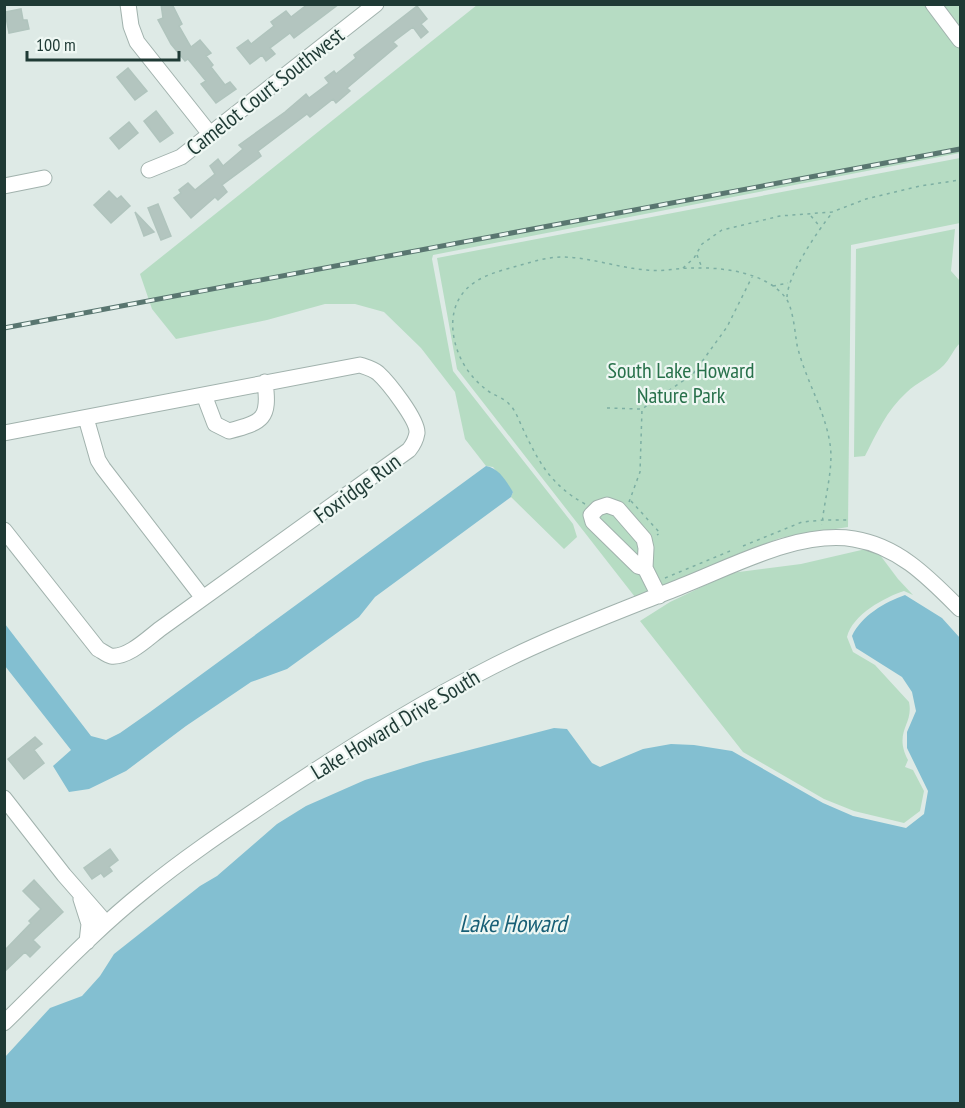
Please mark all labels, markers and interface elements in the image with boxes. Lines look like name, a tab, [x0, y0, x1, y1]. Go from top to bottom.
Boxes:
street label: Camelot Court Southwest	[180, 21, 350, 161]
scale bar	[27, 24, 178, 62]
text: 100 m	[36, 33, 76, 56]
park label: South Lake Howard Nature Park	[608, 356, 754, 409]
street label: Foxridge Run	[308, 447, 406, 529]
street label: Lake Howard Drive South	[306, 663, 484, 785]
water label: Lake Howard	[459, 908, 570, 939]

